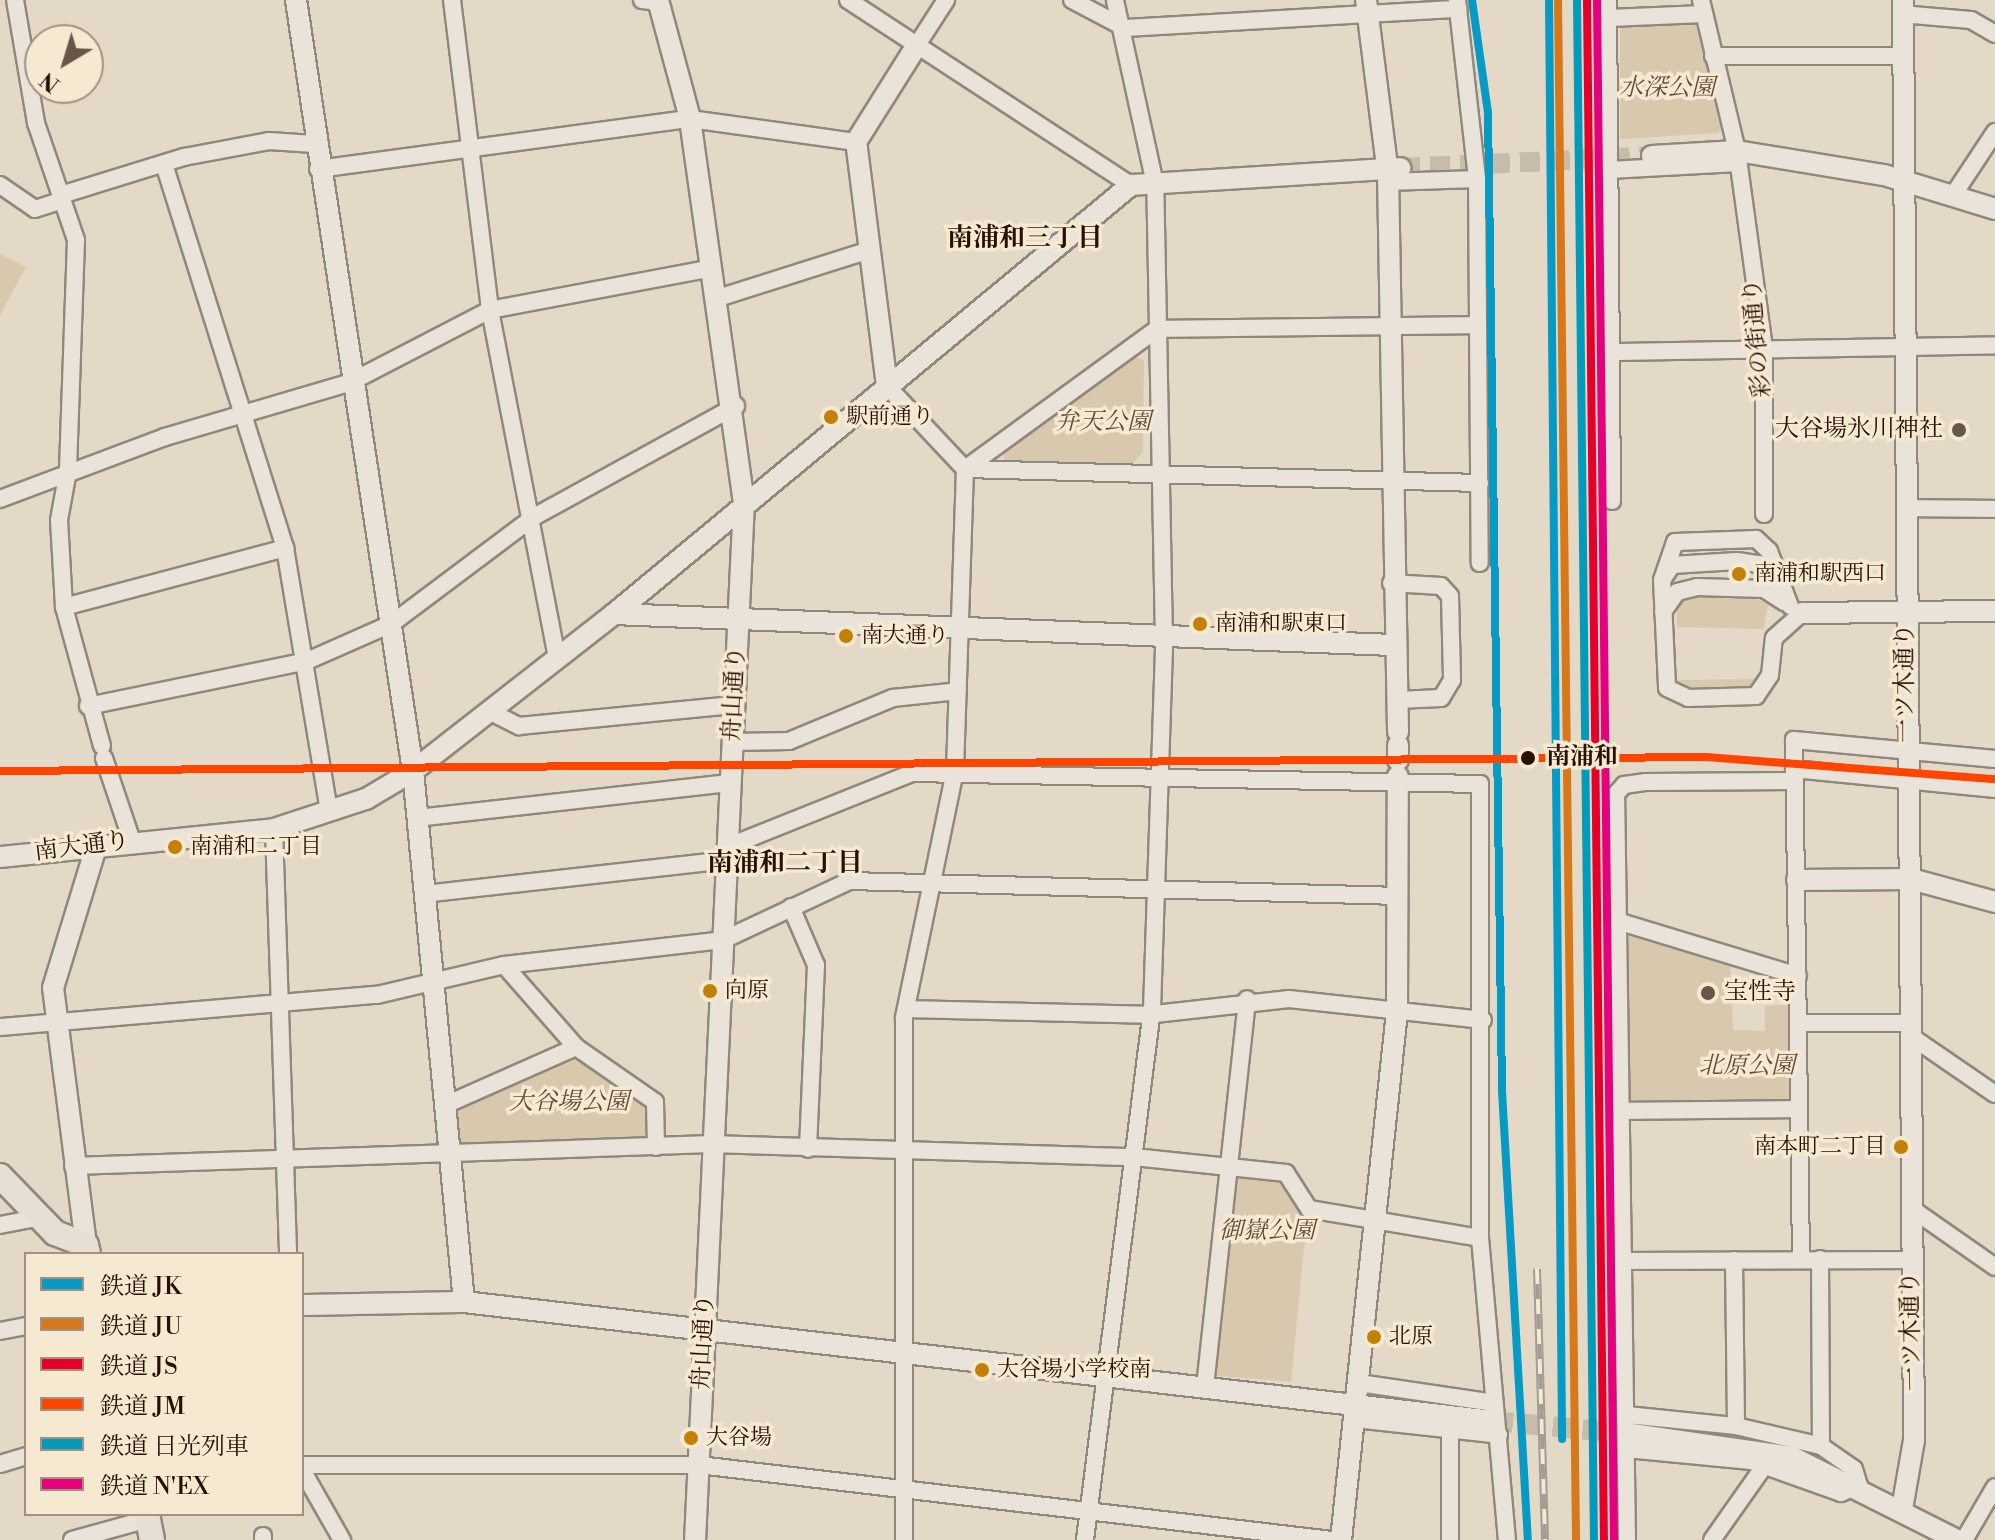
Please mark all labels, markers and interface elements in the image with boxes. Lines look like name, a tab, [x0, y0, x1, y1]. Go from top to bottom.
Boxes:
north arrow	[24, 24, 104, 104]
text: N	[35, 66, 65, 98]
park label: 水深公園	[1619, 75, 1715, 103]
district label: 南浦和三丁目	[947, 223, 1103, 255]
street label: 彩の街通り	[1738, 277, 1778, 399]
place label: 駅前通り	[846, 404, 934, 430]
marker: 駅前通り	[823, 409, 839, 425]
park label: 弁天公園	[1055, 409, 1151, 437]
place label: 大谷場氷川神社	[1775, 416, 1943, 444]
marker: 大谷場氷川神社	[1950, 421, 1968, 439]
place label: 南浦和駅西口	[1754, 561, 1886, 587]
marker: 南浦和駅西口	[1731, 566, 1747, 582]
place label: 南浦和駅東口	[1215, 611, 1347, 637]
marker: 南浦和駅東口	[1192, 616, 1208, 632]
place label: 南大通り	[861, 623, 949, 649]
street label: 一ツ木通り	[1892, 623, 1920, 743]
marker: 南大通り	[838, 628, 854, 644]
street label: 舟山通り	[718, 645, 752, 743]
place label: 南浦和	[1546, 744, 1618, 772]
marker: 南浦和	[1517, 747, 1539, 769]
street label: 南大通り	[33, 827, 131, 867]
place label: 南浦和二丁目	[190, 834, 322, 860]
marker: 南浦和二丁目	[167, 839, 183, 855]
district label: 南浦和二丁目	[707, 848, 863, 880]
place label: 向原	[725, 978, 769, 1004]
place label: 宝性寺	[1724, 979, 1796, 1007]
marker: 向原	[702, 983, 718, 999]
marker: 宝性寺	[1699, 984, 1717, 1002]
park label: 北原公園	[1699, 1053, 1795, 1081]
park label: 大谷場公園	[509, 1089, 629, 1117]
place label: 南本町二丁目	[1754, 1134, 1886, 1160]
marker: 南本町二丁目	[1893, 1139, 1909, 1155]
park label: 御嶽公園	[1219, 1218, 1315, 1246]
legend	[24, 1252, 304, 1516]
street label: 一ツ木通り	[1897, 1271, 1927, 1391]
text: 鉄道 JK	[100, 1272, 181, 1302]
street label: 舟山通り	[687, 1293, 721, 1391]
text: 鉄道 JU	[100, 1312, 182, 1342]
place label: 北原	[1389, 1324, 1433, 1350]
marker: 北原	[1366, 1329, 1382, 1345]
text: 鉄道 JS	[100, 1352, 178, 1382]
place label: 大谷場小学校南	[997, 1357, 1151, 1383]
marker: 大谷場小学校南	[974, 1362, 990, 1378]
text: 鉄道 JM	[100, 1392, 185, 1422]
place label: 大谷場	[706, 1425, 772, 1451]
marker: 大谷場	[683, 1430, 699, 1446]
text: 鉄道 日光列車	[100, 1432, 249, 1462]
text: 鉄道 N'EX	[100, 1472, 209, 1502]

